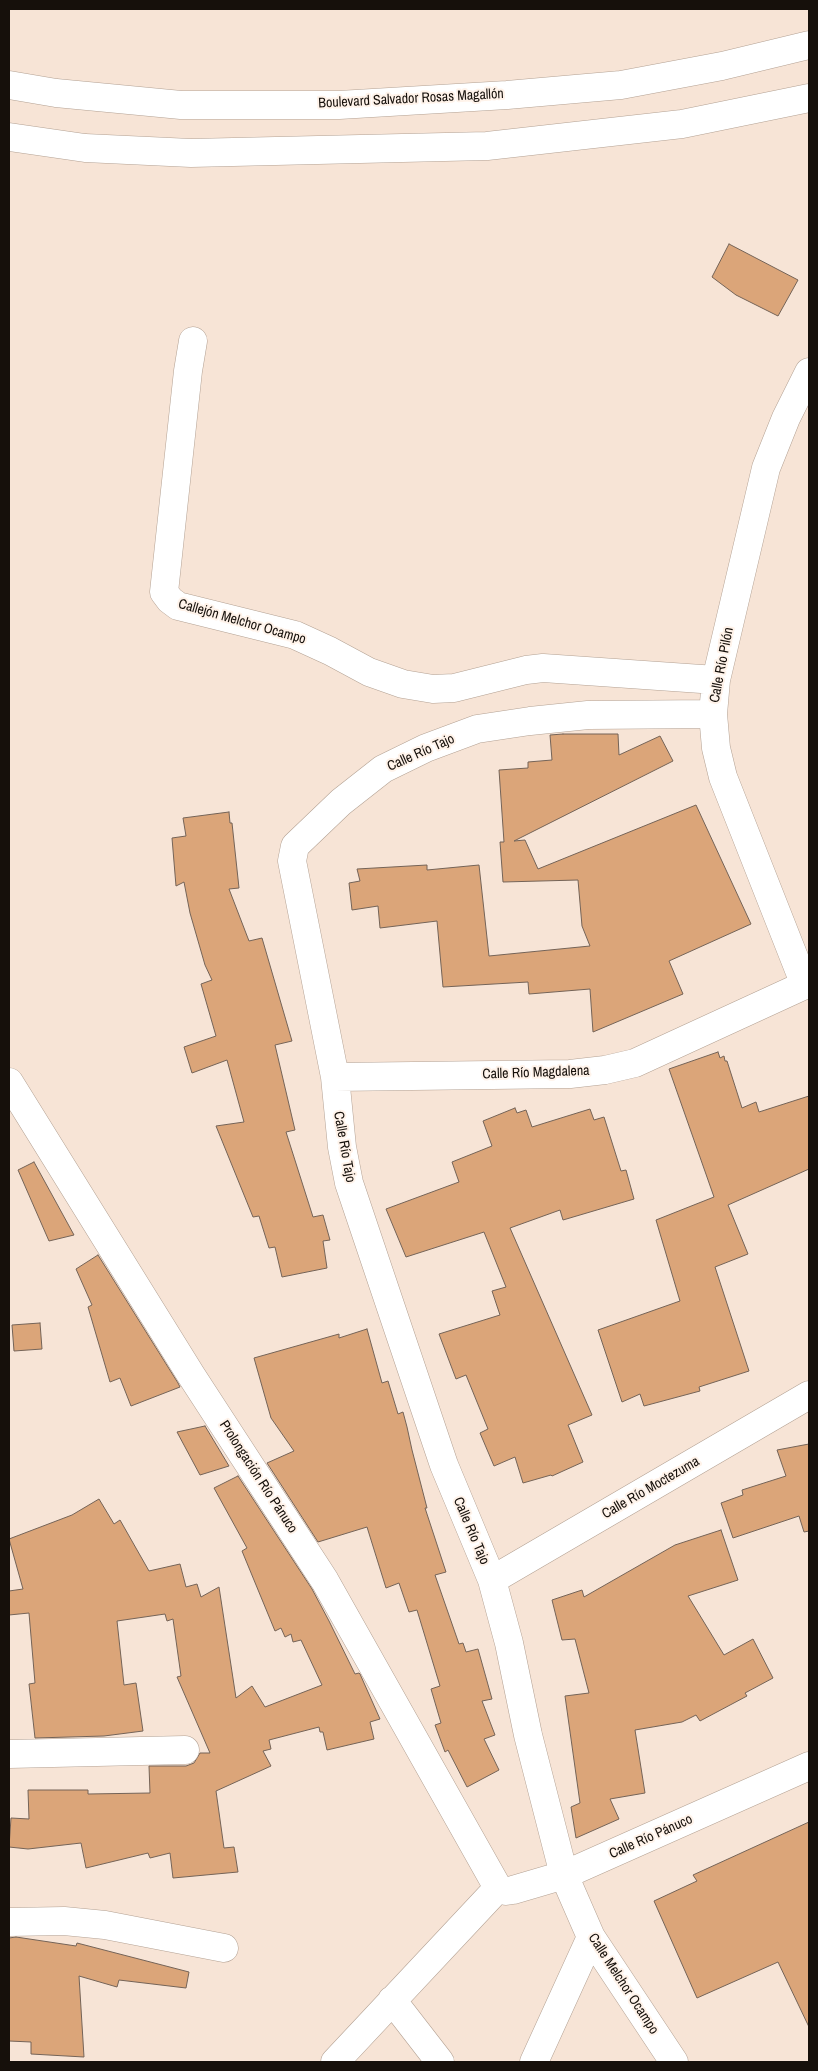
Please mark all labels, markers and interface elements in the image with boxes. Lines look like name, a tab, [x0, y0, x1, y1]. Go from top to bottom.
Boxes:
street label: Boulevard Salvador Rosas Magallón	[318, 86, 504, 112]
street label: Callejón Melchor Ocampo	[176, 596, 308, 648]
street label: Calle Río Pilón	[706, 626, 738, 704]
street label: Calle Río Tajo	[385, 731, 457, 775]
street label: Calle Río Magdalena	[482, 1063, 590, 1083]
street label: Calle Río Tajo	[330, 1110, 358, 1184]
street label: Prolongación Río Pánuco	[215, 1418, 301, 1536]
street label: Calle Río Moctezuma	[599, 1453, 703, 1523]
street label: Calle Río Tajo	[449, 1495, 493, 1567]
street label: Calle Río Pánuco	[607, 1811, 695, 1863]
street label: Calle Melchor Ocampo	[584, 1930, 662, 2038]

